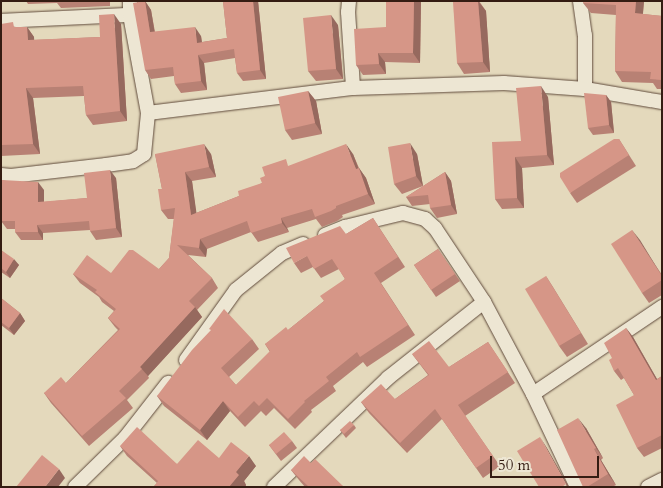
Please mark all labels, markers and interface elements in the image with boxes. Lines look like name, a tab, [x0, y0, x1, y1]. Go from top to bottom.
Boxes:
scale bar	[493, 446, 602, 478]
text: 50 m	[498, 455, 530, 475]

